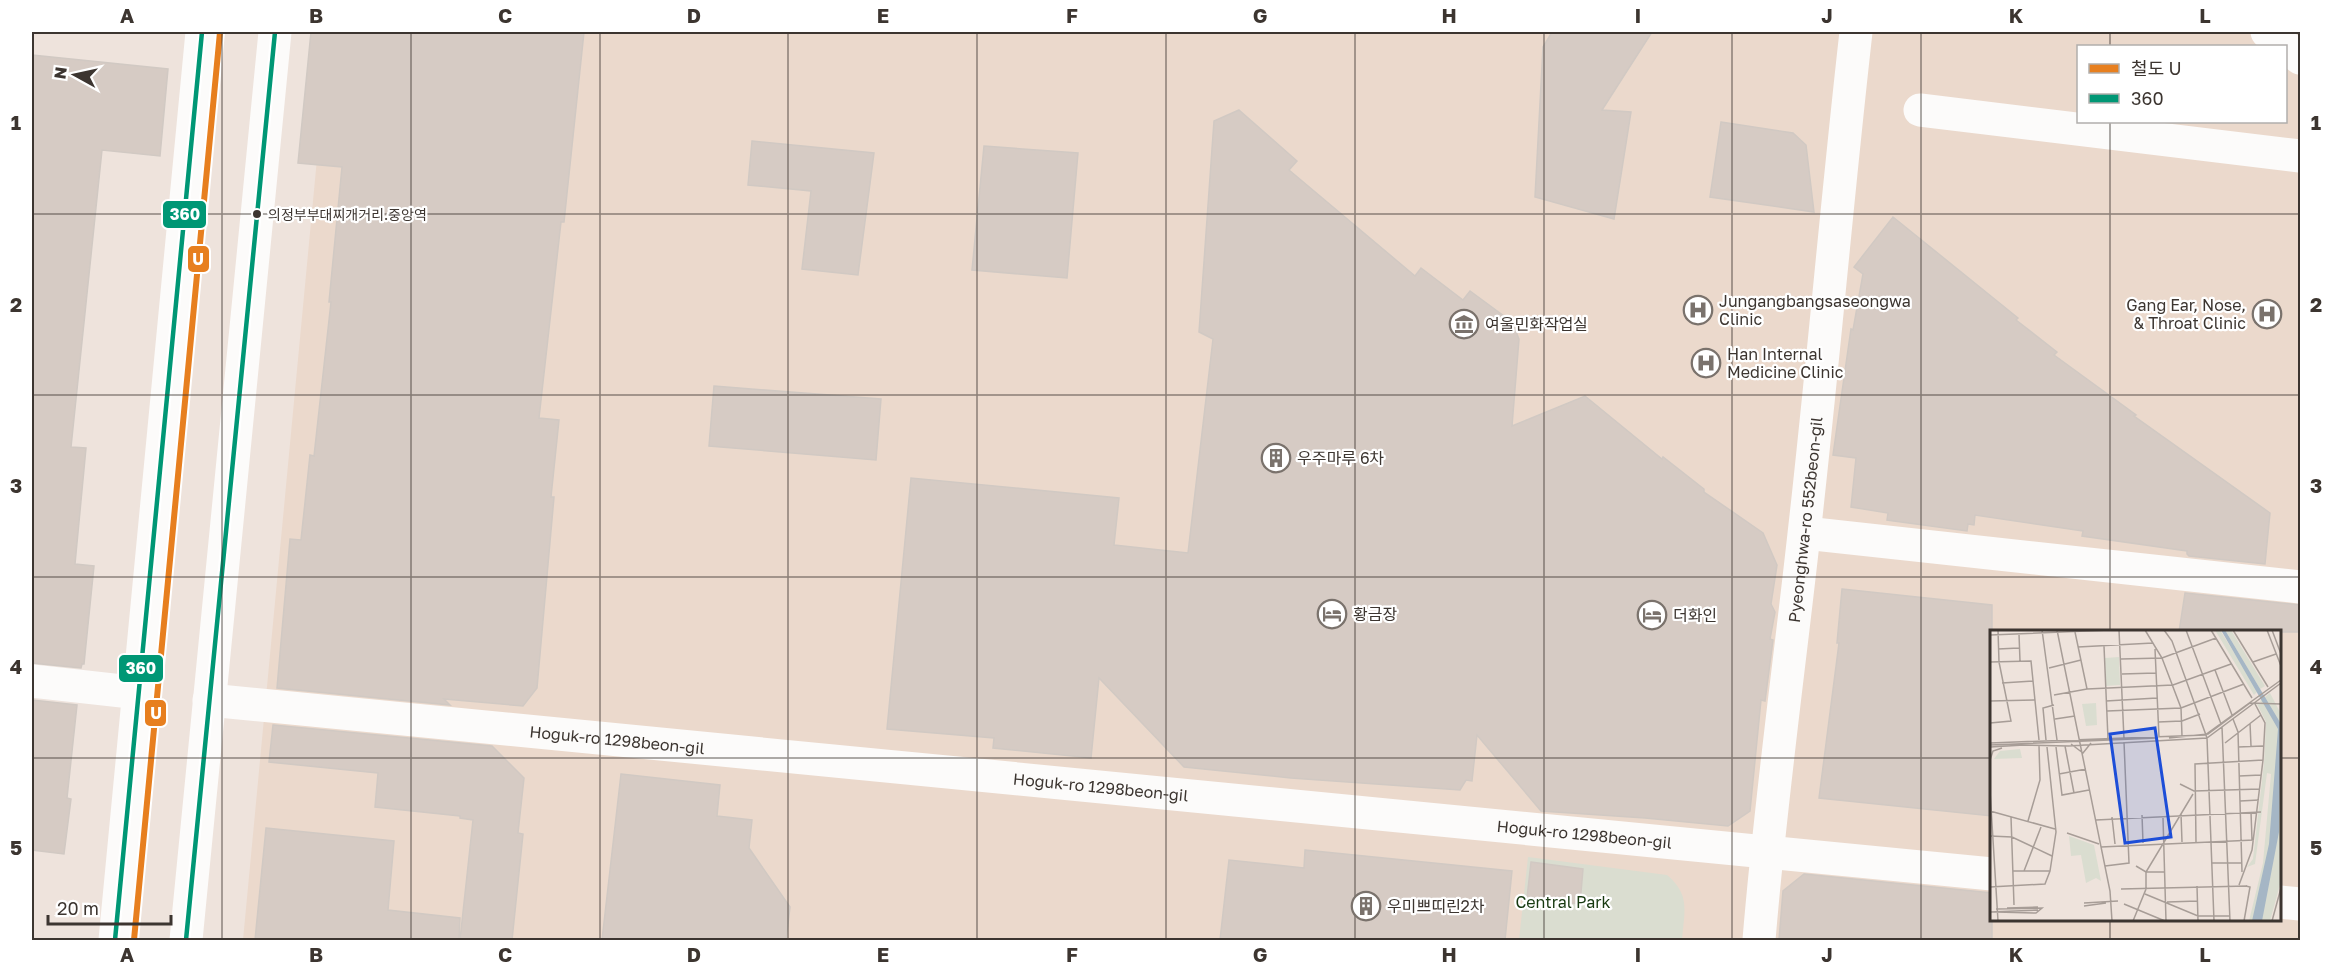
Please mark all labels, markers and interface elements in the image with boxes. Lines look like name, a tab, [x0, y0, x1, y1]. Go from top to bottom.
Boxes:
text: A	[120, 3, 134, 27]
text: B	[309, 3, 323, 27]
text: C	[498, 3, 512, 27]
text: D	[687, 3, 701, 27]
text: E	[877, 3, 889, 27]
text: F	[1066, 3, 1078, 27]
text: G	[1253, 3, 1267, 27]
text: H	[1441, 3, 1457, 27]
text: I	[1635, 3, 1641, 27]
text: J	[1821, 3, 1833, 27]
text: K	[2009, 3, 2024, 27]
text: L	[2199, 3, 2211, 27]
north arrow	[45, 45, 105, 105]
legend	[2077, 45, 2287, 123]
text: 철도 U	[2131, 57, 2182, 79]
text: N	[49, 65, 71, 80]
text: 360	[2131, 87, 2164, 109]
text: 1	[11, 110, 21, 134]
text: 1	[2311, 110, 2321, 134]
line badge: 360	[162, 200, 207, 229]
text: 360	[170, 204, 200, 224]
place label: 의정부부대찌개거리.중앙역	[268, 206, 427, 223]
marker: 의정부부대찌개거리.중앙역	[251, 208, 263, 220]
line badge: U	[187, 245, 210, 273]
text: U	[192, 249, 204, 269]
place label: Jungangbangsaseongwa Clinic	[1719, 291, 1911, 329]
text: 2	[10, 292, 22, 316]
text: 2	[2310, 292, 2322, 316]
hospital icon: Jungangbangsaseongwa Clinic	[1682, 294, 1714, 326]
place label: Gang Ear, Nose, & Throat Clinic	[2126, 295, 2246, 333]
hospital icon: Gang Ear, Nose, & Throat Clinic	[2251, 298, 2283, 330]
museum icon: 여울민화작업실	[1448, 308, 1480, 340]
place label: 여울민화작업실	[1485, 314, 1588, 334]
place label: Han Internal Medicine Clinic	[1727, 344, 1844, 382]
hospital icon: Han Internal Medicine Clinic	[1690, 347, 1722, 379]
street label: Pyeonghwa-ro 552beon-gil	[1784, 416, 1827, 624]
building icon: 우주마루 6차	[1260, 442, 1292, 474]
place label: 우주마루 6차	[1297, 448, 1385, 468]
text: 3	[10, 473, 22, 497]
text: 3	[2310, 473, 2322, 497]
hotel icon: 황금장	[1316, 598, 1348, 630]
hotel icon: 더화인	[1636, 599, 1668, 631]
place label: 황금장	[1353, 604, 1397, 624]
place label: 더화인	[1673, 605, 1717, 625]
inset map	[1990, 630, 2281, 921]
text: 4	[10, 654, 22, 678]
line badge: 360	[118, 654, 164, 683]
text: 4	[2310, 654, 2322, 678]
text: 360	[126, 658, 156, 678]
line badge: U	[144, 699, 167, 727]
text: U	[150, 703, 162, 723]
street label: Hoguk-ro 1298beon-gil	[529, 721, 706, 758]
street label: Hoguk-ro 1298beon-gil	[1012, 769, 1189, 806]
street label: Hoguk-ro 1298beon-gil	[1496, 816, 1673, 853]
text: 5	[10, 835, 22, 859]
text: 5	[2310, 835, 2322, 859]
scale bar	[48, 888, 171, 926]
building icon: 우미쁘띠린2차	[1350, 890, 1382, 922]
park label: Central Park	[1515, 892, 1611, 912]
place label: 우미쁘띠린2차	[1387, 896, 1485, 916]
text: 20 m	[57, 897, 99, 919]
text: A	[120, 942, 134, 966]
text: B	[309, 942, 323, 966]
text: C	[498, 942, 512, 966]
text: D	[687, 942, 701, 966]
text: E	[877, 942, 889, 966]
text: F	[1066, 942, 1078, 966]
text: G	[1253, 942, 1267, 966]
text: H	[1441, 942, 1457, 966]
text: I	[1635, 942, 1641, 966]
text: J	[1821, 942, 1833, 966]
text: K	[2009, 942, 2024, 966]
text: L	[2199, 942, 2211, 966]

